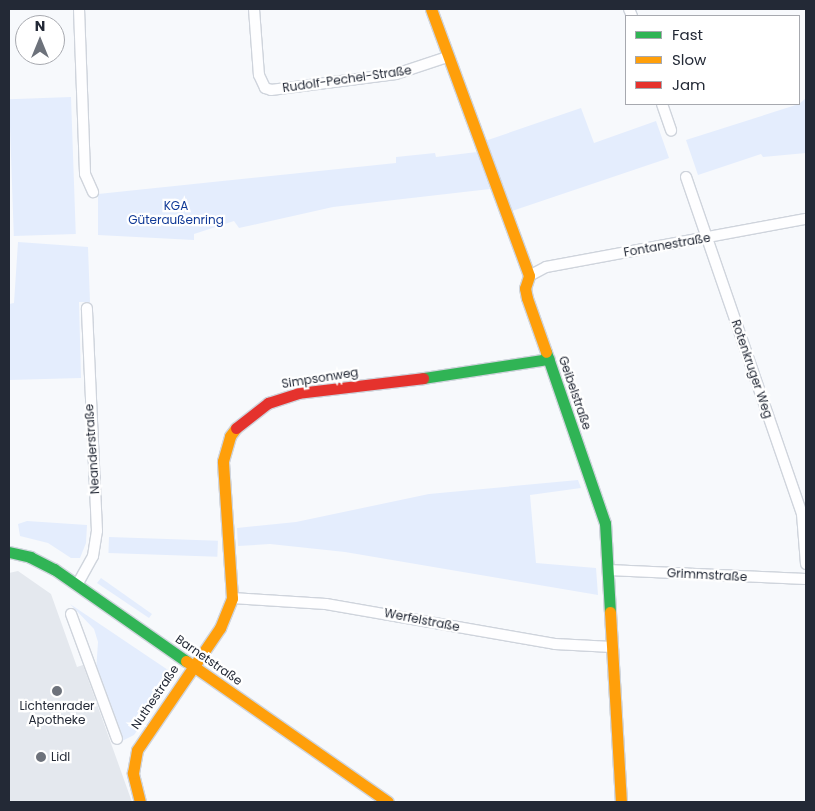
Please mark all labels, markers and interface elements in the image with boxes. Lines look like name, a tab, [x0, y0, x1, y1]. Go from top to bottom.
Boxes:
north arrow	[15, 15, 65, 65]
legend	[625, 15, 800, 105]
text: N	[35, 16, 45, 36]
text: Fast	[672, 24, 703, 45]
text: Slow	[672, 49, 706, 70]
street label: Rudolf-Pechel-Straße	[282, 63, 412, 95]
text: Jam	[672, 74, 706, 95]
park label: KGA Güteraußenring	[128, 199, 224, 227]
street label: Fontanestraße	[622, 230, 712, 260]
street label: Rotenkruger Weg	[728, 318, 776, 420]
street label: Geibelstraße	[556, 354, 594, 432]
street label: Simpsonweg	[281, 365, 359, 391]
street label: Neanderstraße	[82, 403, 102, 495]
street label: Grimmstraße	[667, 566, 747, 584]
street label: Werfelstraße	[383, 606, 461, 634]
street label: Barnetstraße	[173, 632, 245, 688]
street label: Nuthestraße	[128, 662, 182, 732]
marker: Lichtenrader Apotheke	[51, 685, 63, 697]
place label: Lichtenrader Apotheke	[19, 699, 95, 727]
place label: Lidl	[51, 750, 70, 764]
marker: Lidl	[35, 751, 47, 763]

